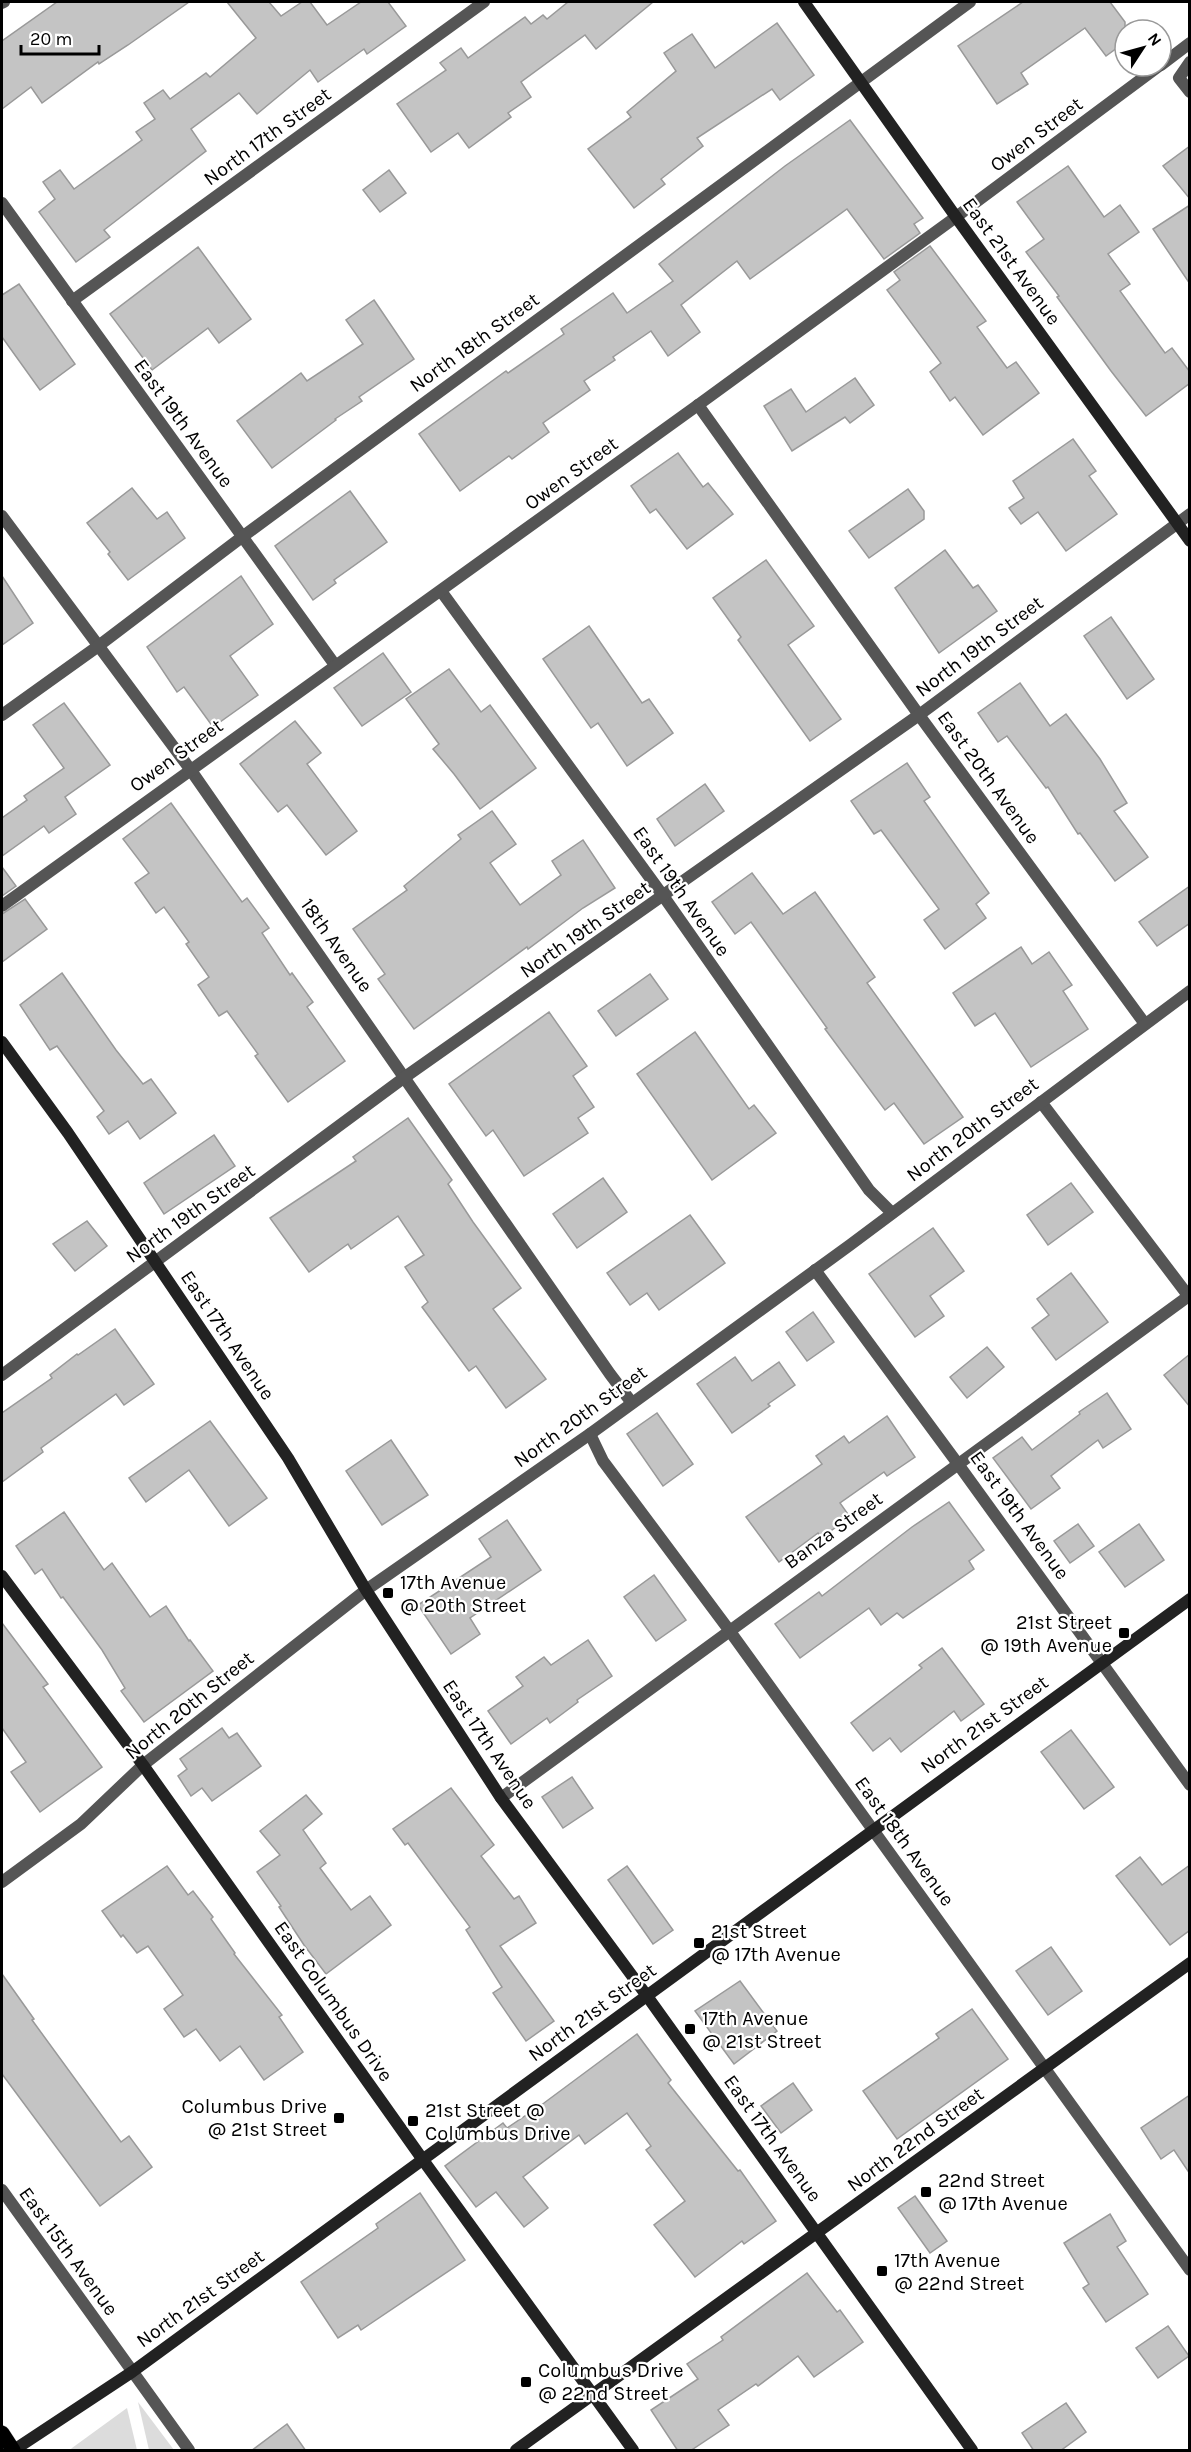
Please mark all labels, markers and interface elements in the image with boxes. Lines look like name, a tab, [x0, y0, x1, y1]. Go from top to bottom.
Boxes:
scale bar	[21, 18, 99, 56]
north arrow	[1113, 18, 1173, 78]
text: 20 m	[30, 28, 72, 50]
text: N	[1144, 29, 1166, 50]
street label: North 17th Street	[199, 82, 336, 190]
street label: Owen Street	[986, 92, 1087, 177]
street label: East 21st Avenue	[958, 193, 1066, 329]
street label: North 18th Street	[405, 287, 544, 397]
street label: East 19th Avenue	[129, 354, 238, 492]
street label: Owen Street	[520, 432, 623, 515]
street label: North 19th Street	[911, 591, 1048, 702]
street label: East 20th Avenue	[933, 706, 1045, 848]
street label: Owen Street	[125, 714, 228, 797]
street label: East 19th Avenue	[628, 822, 735, 961]
street label: North 19th Street	[516, 876, 655, 983]
street label: 18th Avenue	[296, 894, 377, 997]
street label: North 20th Street	[902, 1072, 1043, 1186]
street label: North 19th Street	[121, 1159, 260, 1268]
street label: East 17th Avenue	[176, 1266, 279, 1404]
street label: North 20th Street	[509, 1360, 652, 1472]
street label: East 19th Avenue	[965, 1446, 1074, 1584]
street label: Banza Street	[780, 1487, 887, 1574]
place label: 17th Avenue @ 20th Street	[400, 1571, 527, 1617]
marker: 17th Avenue @ 20th Street	[381, 1586, 395, 1600]
place label: 21st Street @ 19th Avenue	[980, 1611, 1112, 1657]
marker: 21st Street @ 19th Avenue	[1117, 1626, 1131, 1640]
street label: North 20th Street	[120, 1646, 259, 1764]
street label: North 21st Street	[916, 1670, 1053, 1778]
street label: East 17th Avenue	[438, 1675, 541, 1813]
street label: East 18th Avenue	[850, 1772, 959, 1910]
street label: East Columbus Drive	[270, 1917, 398, 2086]
place label: 21st Street @ 17th Avenue	[711, 1920, 841, 1966]
marker: 21st Street @ 17th Avenue	[692, 1936, 706, 1950]
street label: North 21st Street	[524, 1958, 661, 2066]
place label: 17th Avenue @ 21st Street	[702, 2007, 822, 2053]
marker: 17th Avenue @ 21st Street	[683, 2022, 697, 2036]
street label: East 17th Avenue	[719, 2070, 826, 2206]
street label: North 22nd Street	[843, 2082, 988, 2197]
place label: Columbus Drive @ 21st Street	[181, 2095, 327, 2141]
place label: 21st Street @ Columbus Drive	[425, 2099, 571, 2145]
marker: Columbus Drive @ 21st Street	[332, 2111, 346, 2125]
marker: 21st Street @ Columbus Drive	[406, 2114, 420, 2128]
place label: 22nd Street @ 17th Avenue	[938, 2169, 1068, 2215]
street label: East 15th Avenue	[14, 2183, 123, 2320]
marker: 22nd Street @ 17th Avenue	[919, 2185, 933, 2199]
street label: North 21st Street	[132, 2244, 269, 2352]
place label: 17th Avenue @ 22nd Street	[894, 2249, 1025, 2295]
marker: 17th Avenue @ 22nd Street	[875, 2264, 889, 2278]
place label: Columbus Drive @ 22nd Street	[538, 2359, 684, 2405]
marker: Columbus Drive @ 22nd Street	[519, 2375, 533, 2389]

